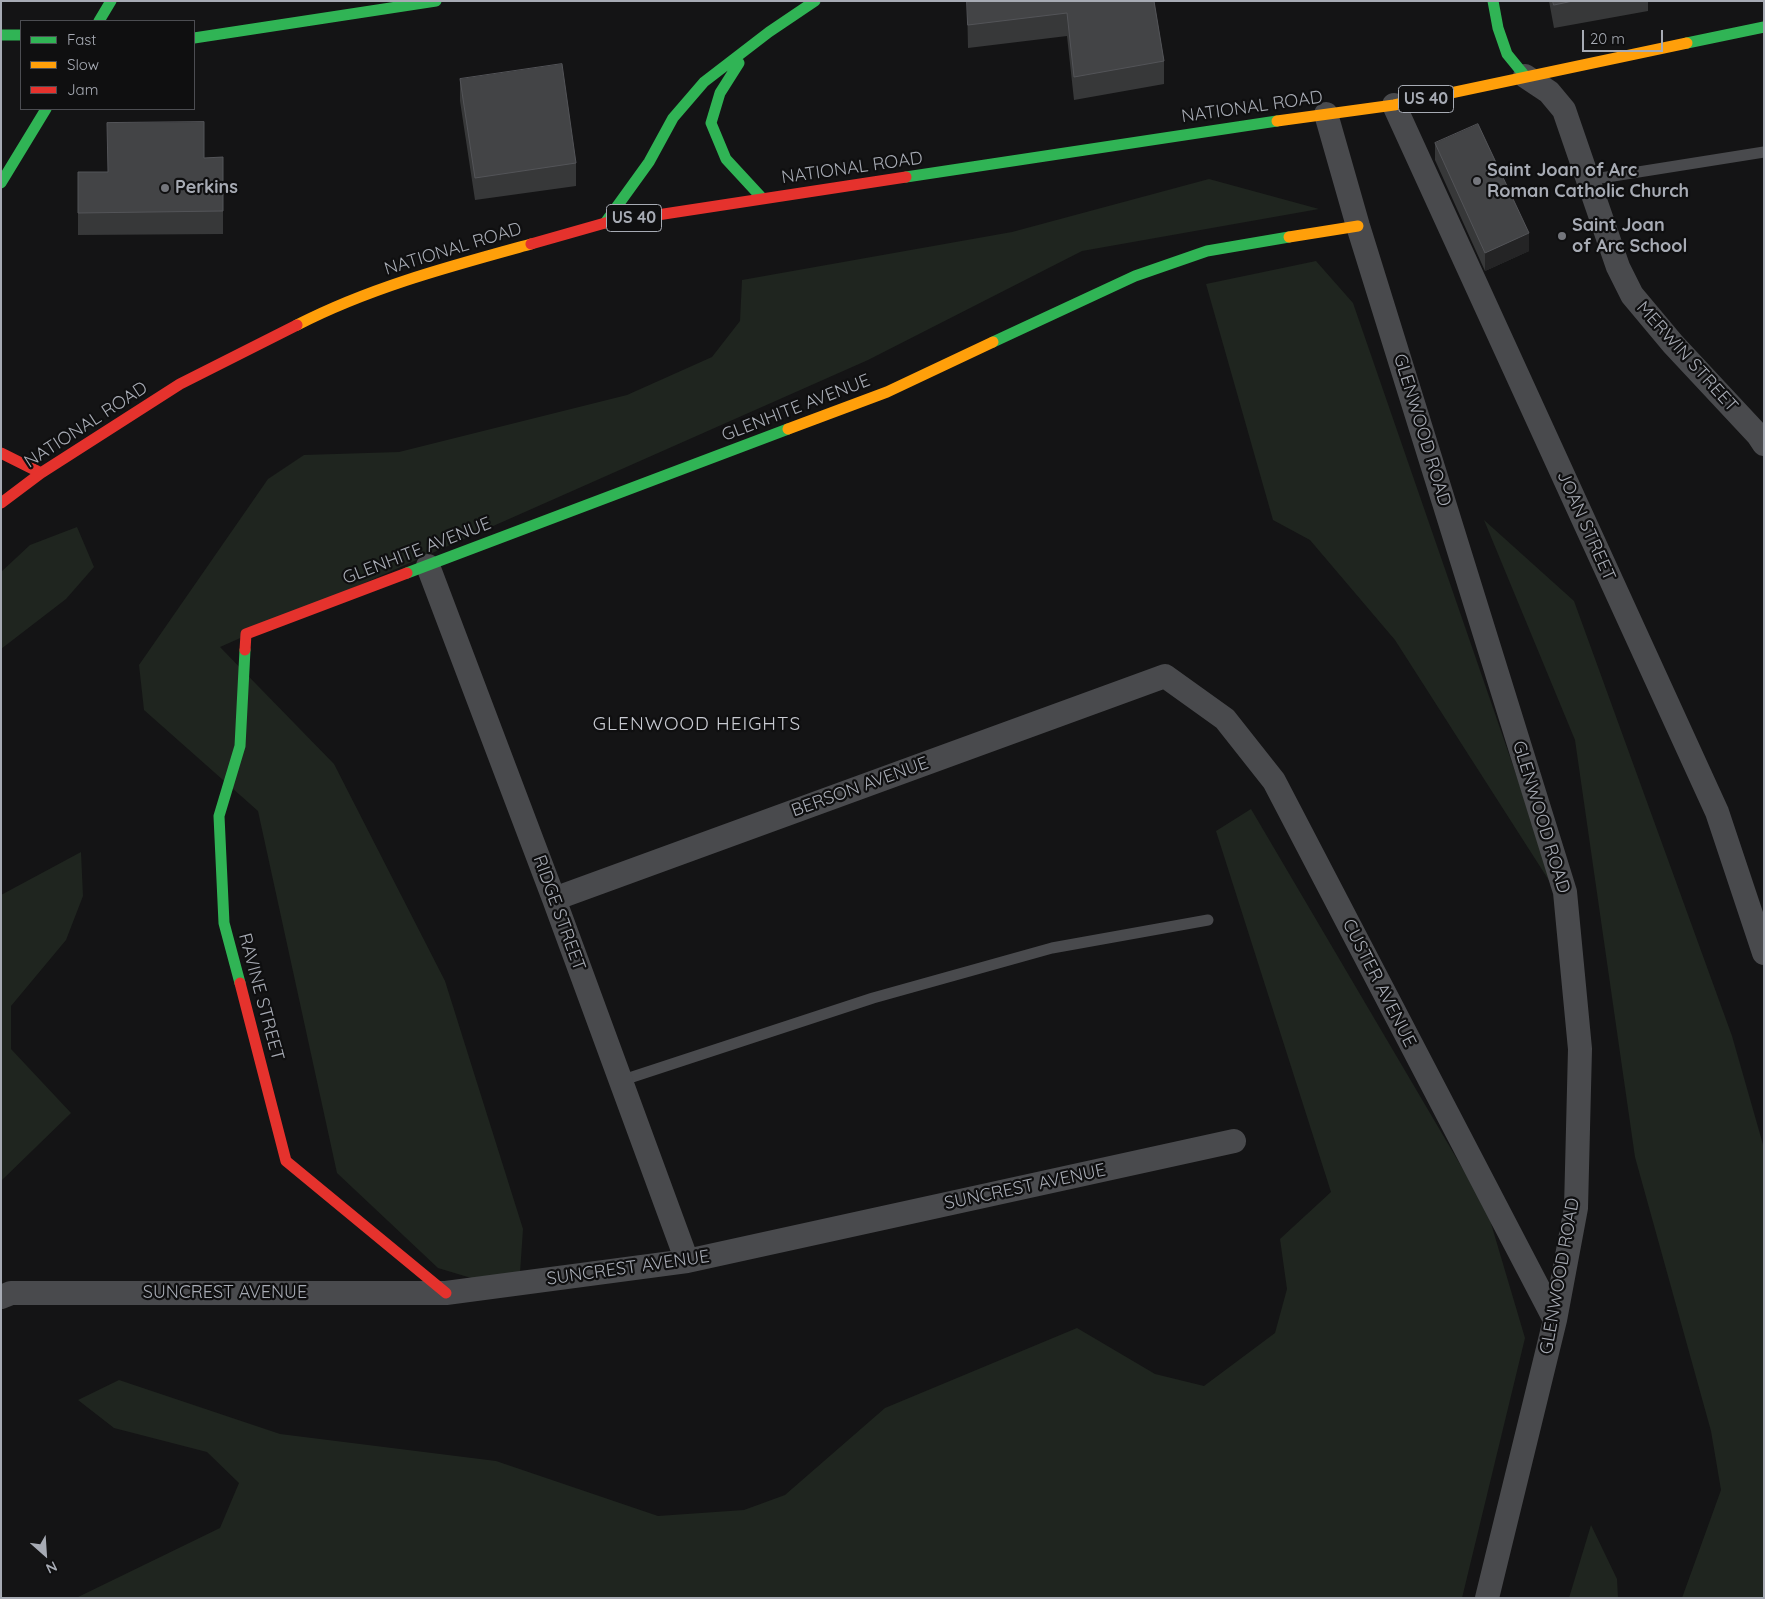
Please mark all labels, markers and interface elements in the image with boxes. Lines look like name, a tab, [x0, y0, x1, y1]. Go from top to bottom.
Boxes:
legend	[20, 20, 195, 110]
scale bar	[1585, 20, 1666, 52]
text: 20 m	[1590, 29, 1625, 48]
text: Fast	[67, 30, 96, 49]
text: Slow	[67, 55, 99, 74]
text: Jam	[67, 80, 98, 99]
street label: NATIONAL ROAD	[1180, 86, 1324, 128]
road number: US 40	[1398, 86, 1454, 112]
street label: NATIONAL ROAD	[780, 147, 924, 189]
place label: Saint Joan of Arc Roman Catholic Church	[1487, 160, 1689, 202]
marker: Saint Joan of Arc Roman Catholic Church	[1471, 175, 1483, 187]
place label: Perkins	[175, 177, 238, 199]
marker: Perkins	[159, 182, 171, 194]
road number: US 40	[606, 204, 662, 232]
place label: Saint Joan of Arc School	[1572, 215, 1687, 258]
street label: NATIONAL ROAD	[382, 218, 524, 280]
marker: Saint Joan of Arc School	[1556, 230, 1568, 242]
street label: MERWIN STREET	[1632, 297, 1742, 417]
street label: GLENWOOD ROAD	[1389, 351, 1455, 509]
street label: GLENHITE AVENUE	[719, 370, 873, 446]
street label: NATIONAL ROAD	[20, 377, 152, 473]
street label: JOAN STREET	[1552, 468, 1620, 584]
street label: GLENHITE AVENUE	[340, 513, 494, 589]
district label: GLENWOOD HEIGHTS	[591, 713, 803, 735]
street label: GLENWOOD ROAD	[1508, 738, 1574, 896]
street label: BERSON AVENUE	[789, 752, 931, 822]
street label: RIDGE STREET	[528, 852, 590, 974]
street label: CUSTER AVENUE	[1337, 915, 1421, 1051]
street label: RAVINE STREET	[234, 931, 288, 1063]
street label: SUNCREST AVENUE	[942, 1159, 1108, 1215]
street label: GLENWOOD ROAD	[1536, 1196, 1584, 1356]
street label: SUNCREST AVENUE	[545, 1246, 711, 1290]
street label: SUNCREST AVENUE	[143, 1282, 307, 1304]
north arrow	[20, 1529, 70, 1579]
text: N	[43, 1557, 60, 1578]

